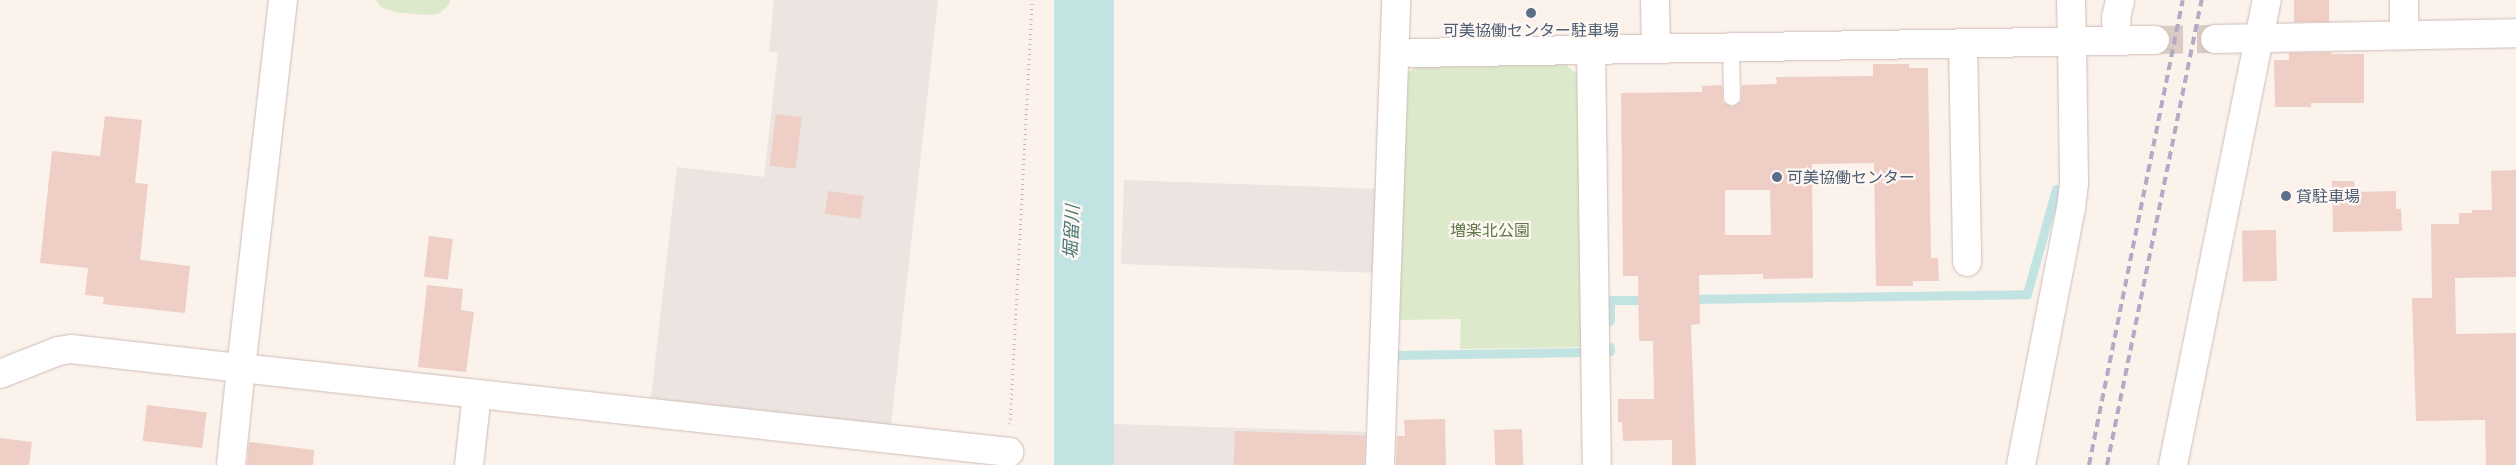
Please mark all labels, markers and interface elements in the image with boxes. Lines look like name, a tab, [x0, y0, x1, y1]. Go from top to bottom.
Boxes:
marker: 可美協働センター駐車場	[1525, 7, 1537, 19]
place label: 可美協働センター駐車場	[1443, 20, 1619, 40]
place label: 可美協働センター	[1787, 167, 1915, 187]
marker: 可美協働センター	[1771, 171, 1783, 183]
place label: 貸駐車場	[2296, 186, 2360, 206]
marker: 貸駐車場	[2280, 190, 2292, 202]
water label: 堀留川	[1060, 204, 1084, 260]
park label: 増楽北公園	[1450, 220, 1530, 240]

